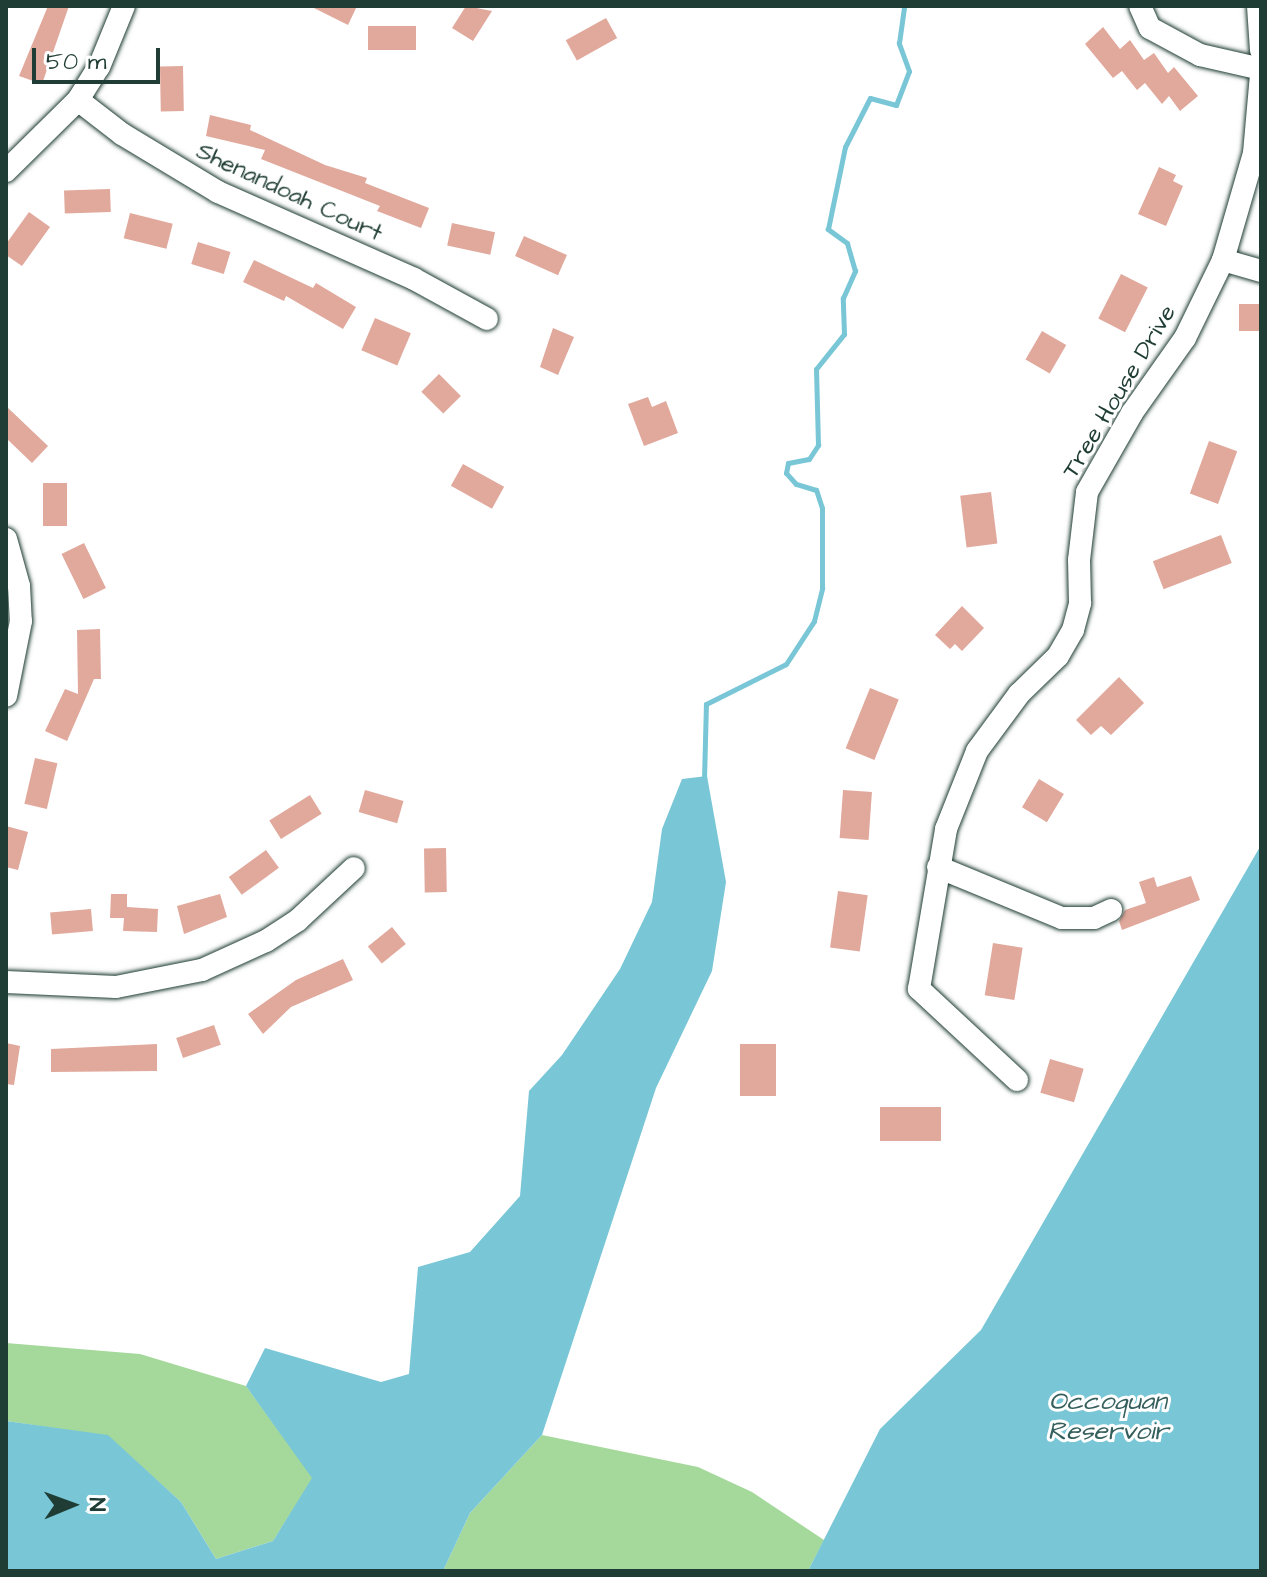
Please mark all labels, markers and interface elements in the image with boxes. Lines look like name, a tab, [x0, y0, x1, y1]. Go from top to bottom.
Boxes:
scale bar	[36, 32, 164, 82]
text: 50 m	[46, 45, 106, 79]
street label: Shenandoah Court	[192, 137, 386, 249]
street label: Tree House Drive	[1057, 300, 1183, 484]
water label: Occoquan Reservoir	[1048, 1386, 1168, 1448]
north arrow	[32, 1465, 112, 1545]
text: N	[81, 1497, 112, 1512]

